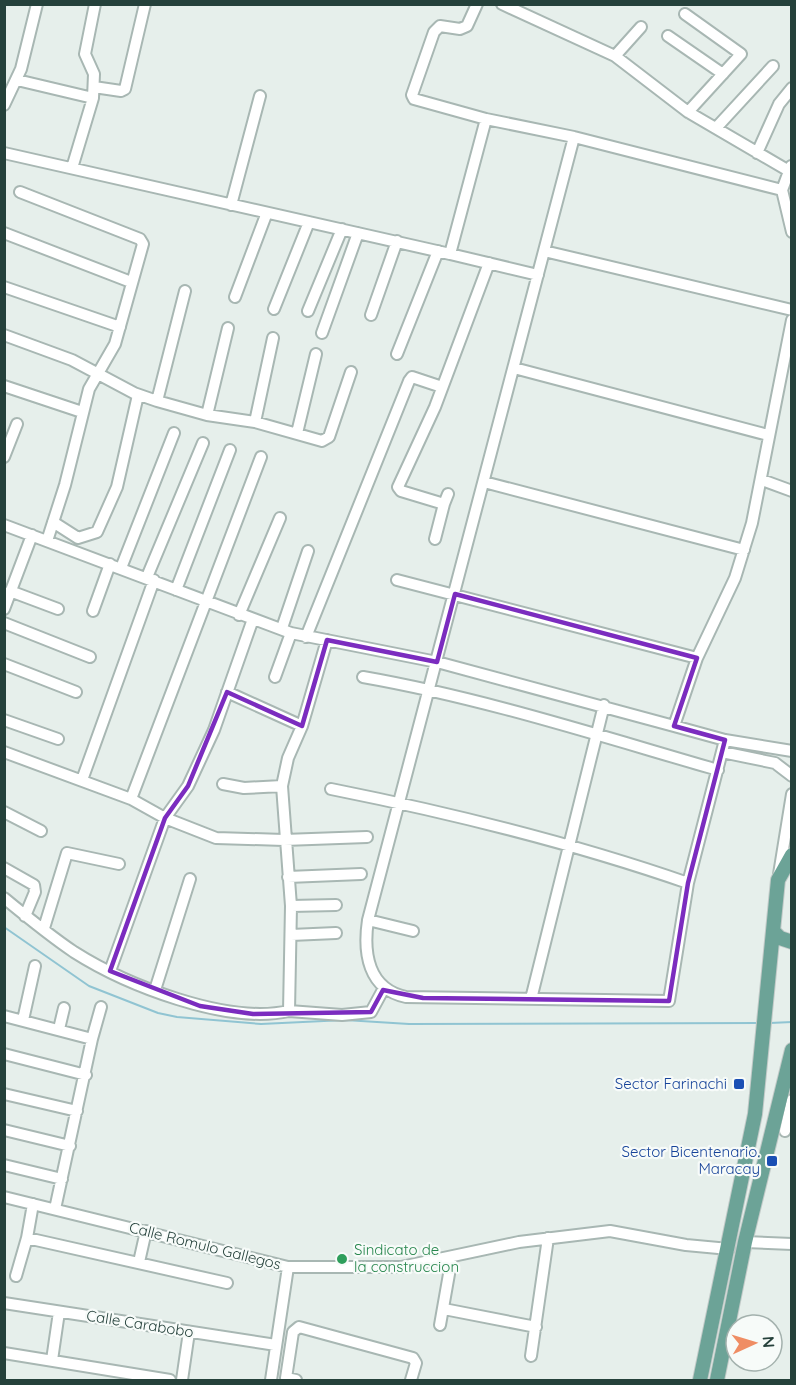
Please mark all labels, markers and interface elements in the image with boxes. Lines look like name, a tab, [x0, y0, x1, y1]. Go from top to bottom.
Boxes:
place label: Sector Farinachi	[615, 1074, 727, 1093]
marker: Sector Farinachi	[732, 1077, 746, 1091]
place label: Sector Bicentenario. Maracay	[621, 1142, 760, 1178]
marker: Sector Bicentenario. Maracay	[765, 1154, 779, 1168]
street label: Calle Romulo Gallegos	[127, 1217, 283, 1274]
place label: Sindicato de la construccion	[354, 1240, 459, 1276]
marker: Sindicato de la construccion	[335, 1252, 349, 1266]
street label: Calle Carabobo	[85, 1306, 195, 1341]
north arrow	[724, 1313, 784, 1373]
text: N	[759, 1335, 779, 1349]

